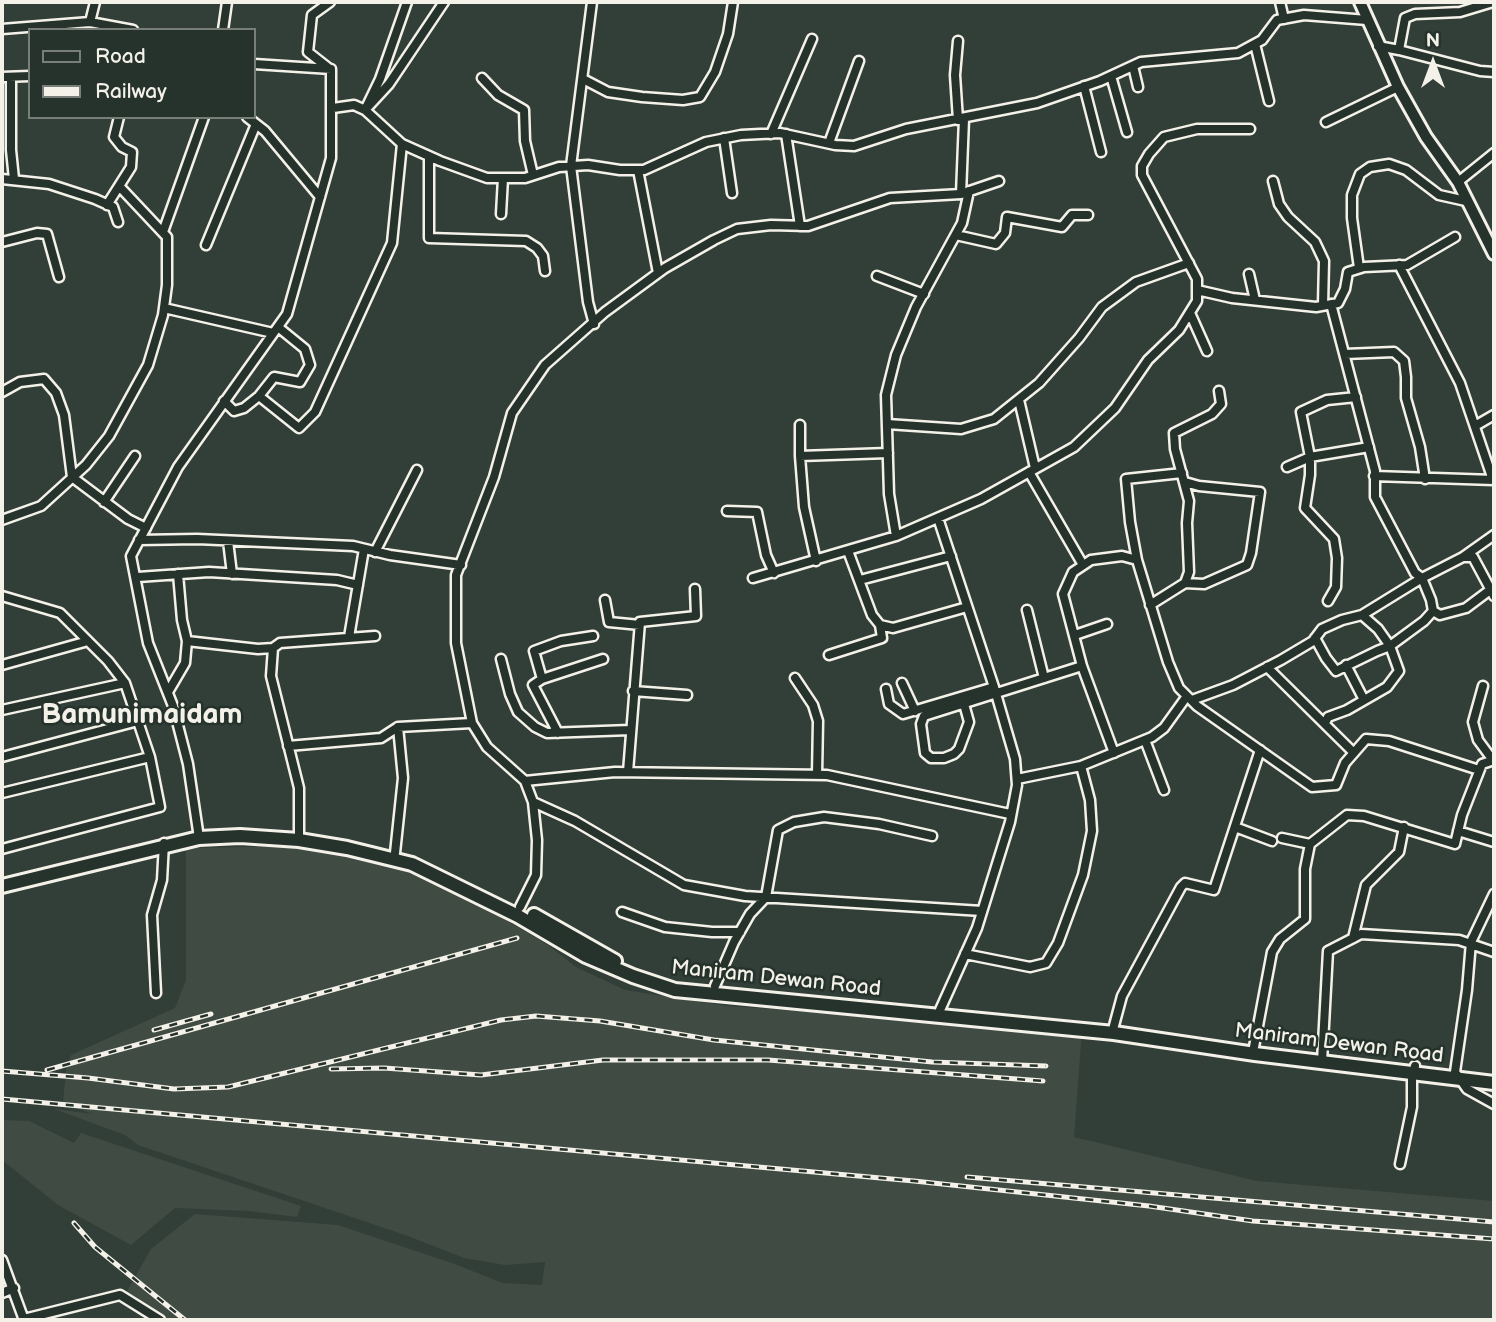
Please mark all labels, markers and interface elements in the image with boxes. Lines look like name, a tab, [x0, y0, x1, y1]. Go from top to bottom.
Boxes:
legend	[28, 28, 256, 119]
north arrow	[1398, 28, 1468, 98]
text: N	[1426, 30, 1440, 53]
text: Road	[95, 44, 146, 69]
text: Railway	[95, 79, 167, 104]
district label: Bamunimaidam	[42, 699, 242, 733]
street label: Maniram Dewan Road	[670, 955, 882, 1003]
street label: Maniram Dewan Road	[1233, 1019, 1445, 1069]

